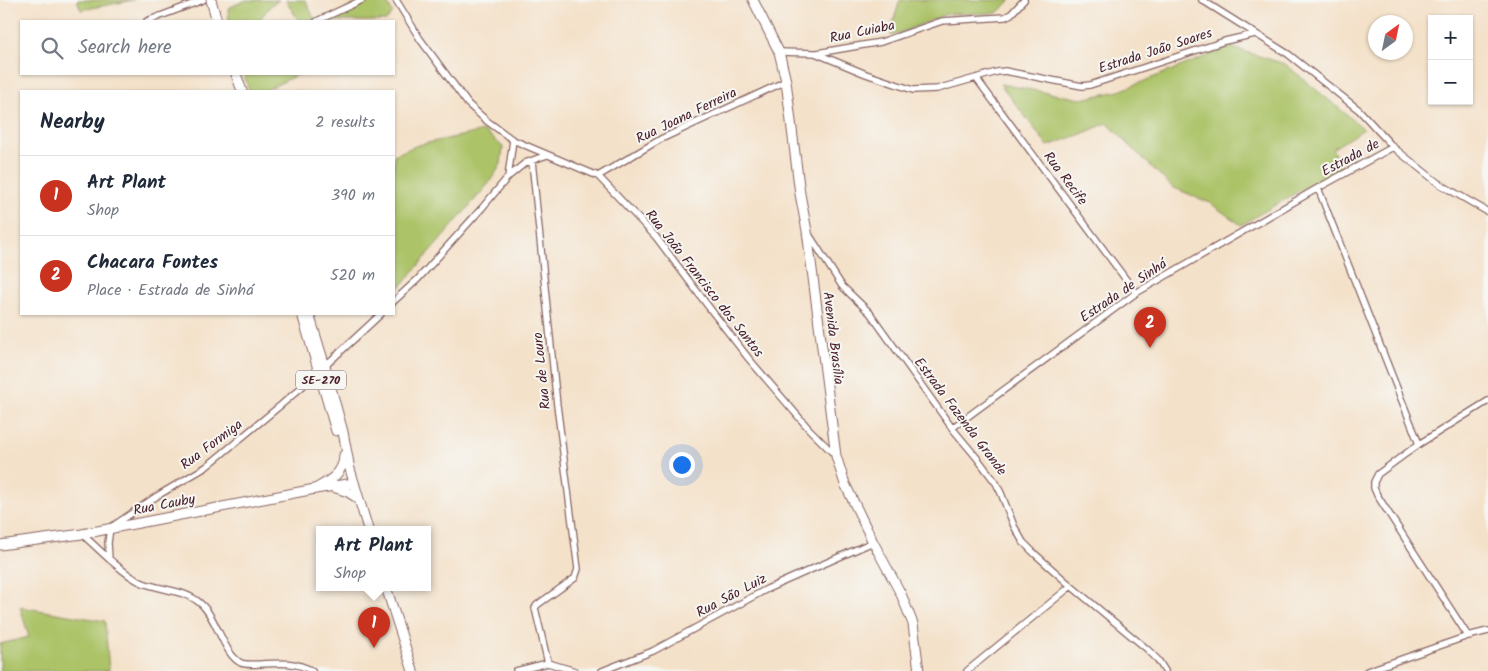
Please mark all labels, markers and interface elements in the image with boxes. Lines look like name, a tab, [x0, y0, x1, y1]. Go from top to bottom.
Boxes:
street label: Rua Cuiaba	[828, 14, 897, 50]
north arrow	[1368, 15, 1413, 60]
map controls	[1428, 15, 1473, 105]
button: +	[1428, 15, 1473, 60]
search box	[20, 20, 395, 75]
street label: Estrada João Soares	[1095, 22, 1215, 80]
text: Search here	[78, 33, 172, 63]
icon: search	[38, 34, 66, 62]
button: −	[1428, 60, 1473, 105]
street label: Rua Joana Ferreira	[632, 82, 741, 150]
text: Nearby	[40, 106, 105, 139]
text: 2 results	[315, 110, 375, 135]
street label: Estrada de	[1317, 133, 1384, 182]
street label: Rua Recife	[1038, 147, 1093, 211]
text: Art Plant	[87, 168, 166, 198]
text: 1	[54, 183, 58, 208]
text: 390 m	[331, 183, 375, 208]
text: Shop	[87, 198, 119, 223]
street label: Rua João Francisco dos Santos	[639, 205, 769, 362]
text: Chacara Fontes	[87, 248, 218, 278]
street label: Estrada de Sinhá	[1075, 253, 1173, 328]
text: 2	[51, 263, 61, 288]
text: 520 m	[330, 263, 375, 288]
text: Place · Estrada de Sinhá	[87, 278, 254, 303]
street label: Avenida Brasília	[816, 290, 850, 386]
pin: 2	[1134, 307, 1166, 348]
street label: Rua de Louro	[527, 331, 557, 411]
street label: Estrada Fazenda Grande	[908, 353, 1013, 481]
road number: SE-270	[296, 370, 346, 390]
street label: Rua Formiga	[176, 414, 247, 476]
your location	[669, 452, 695, 478]
street label: Rua Cauby	[131, 488, 197, 522]
popup	[316, 526, 431, 591]
text: Art Plant	[334, 531, 413, 561]
text: Shop	[334, 561, 366, 586]
street label: Rua São Luiz	[692, 568, 771, 624]
pin: 1	[358, 607, 390, 648]

